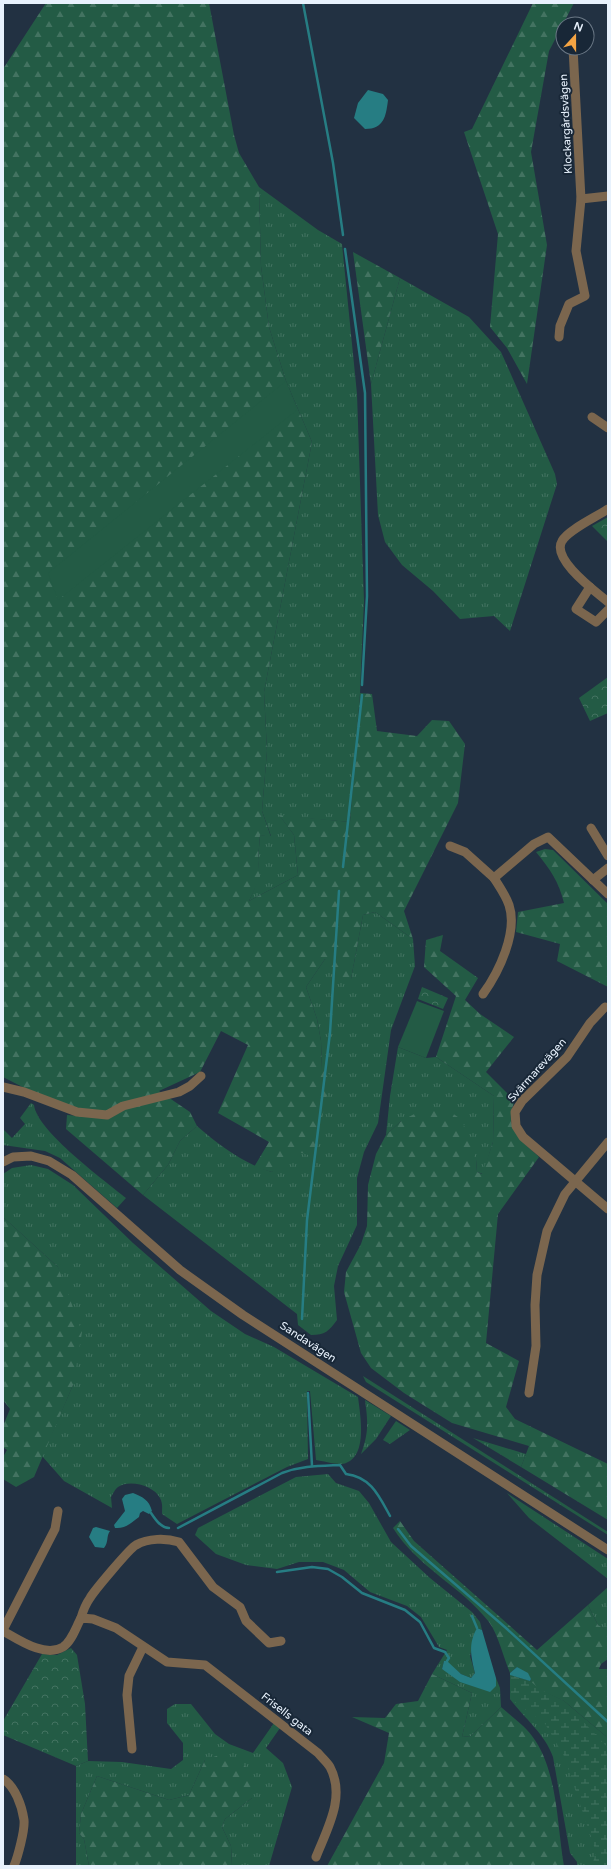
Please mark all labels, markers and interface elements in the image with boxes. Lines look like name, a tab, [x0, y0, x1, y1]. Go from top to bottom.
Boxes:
north arrow	[555, 16, 595, 56]
text: N	[572, 19, 585, 35]
street label: Klockargårdsvägen	[557, 74, 575, 174]
street label: Svärmarevägen	[505, 1036, 569, 1104]
street label: Sandavägen	[277, 1319, 339, 1365]
street label: Frisells gata	[259, 1690, 315, 1738]

